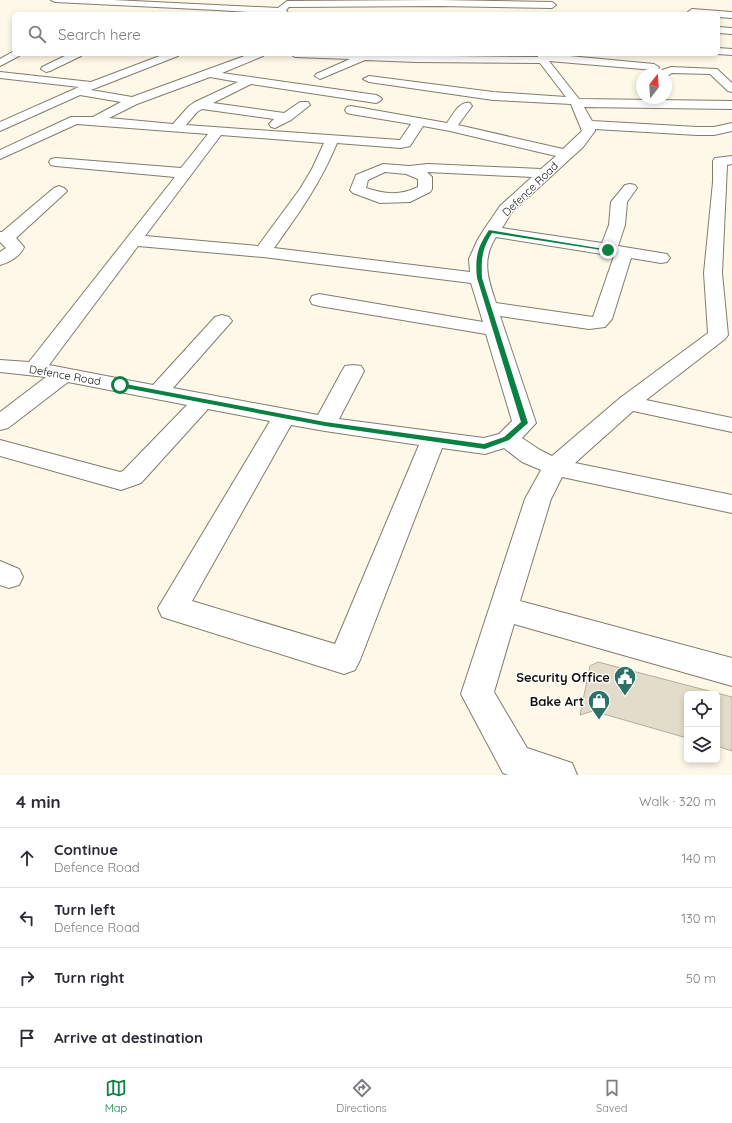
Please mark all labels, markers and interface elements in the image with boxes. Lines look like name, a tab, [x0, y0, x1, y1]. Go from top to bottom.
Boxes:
search box	[12, 12, 720, 56]
icon: search	[26, 23, 48, 45]
text: Search here	[58, 25, 141, 44]
north arrow	[636, 68, 672, 104]
street label: Defence Road	[499, 159, 561, 219]
route end	[599, 241, 617, 259]
street label: Defence Road	[28, 362, 102, 388]
route start	[111, 376, 129, 394]
public building icon: Security Office	[612, 664, 638, 697]
place label: Security Office	[516, 669, 610, 685]
shop icon: Bake Art	[586, 688, 612, 721]
map controls	[684, 691, 720, 763]
button: locate	[684, 691, 720, 727]
place label: Bake Art	[530, 693, 584, 709]
button: layers	[684, 727, 720, 763]
text: 4 min	[16, 791, 61, 812]
text: Walk · 320 m	[639, 793, 716, 809]
text: Continue	[54, 840, 118, 859]
icon: ahead	[16, 847, 38, 869]
text: 140 m	[681, 850, 716, 866]
text: Defence Road	[54, 859, 140, 875]
text: Turn left	[54, 900, 116, 919]
icon: left	[16, 907, 38, 929]
text: 130 m	[681, 910, 716, 926]
text: Defence Road	[54, 919, 140, 935]
icon: right	[16, 967, 38, 989]
text: Turn right	[54, 968, 125, 987]
text: 50 m	[686, 970, 716, 986]
icon: arrive	[16, 1027, 38, 1049]
text: Arrive at destination	[54, 1028, 203, 1047]
tab: Map	[105, 1077, 127, 1115]
tab: Directions	[336, 1077, 387, 1115]
tab: Saved	[596, 1077, 627, 1115]

